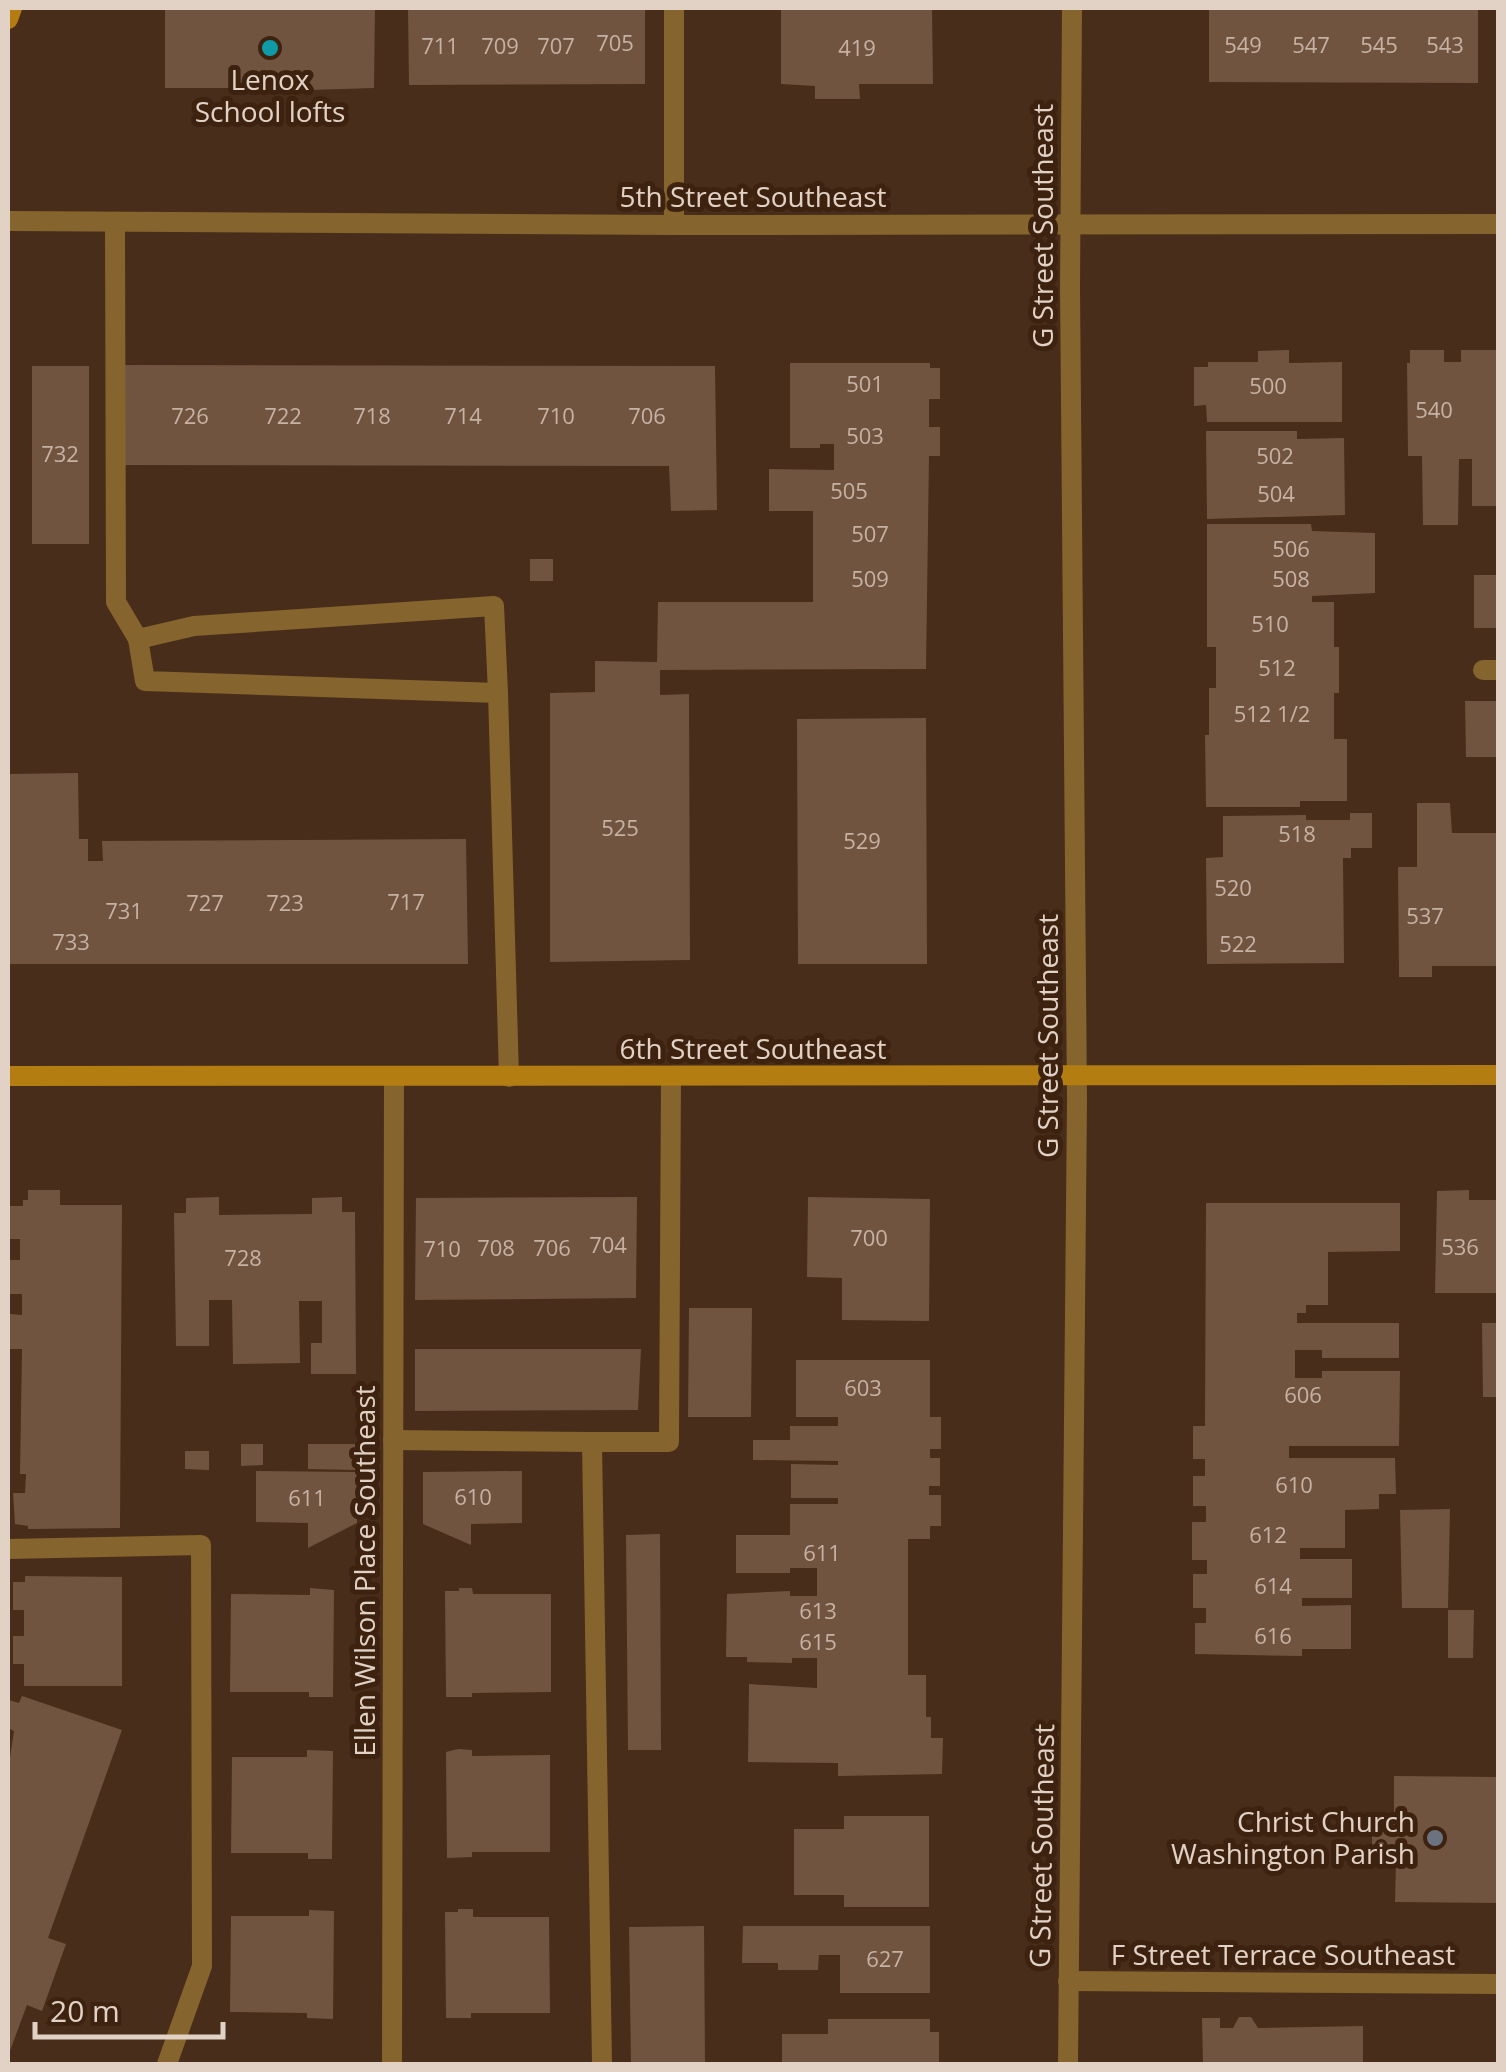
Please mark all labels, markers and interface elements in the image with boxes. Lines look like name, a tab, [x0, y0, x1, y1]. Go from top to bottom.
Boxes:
house number: 705	[596, 27, 634, 57]
house number: 549	[1224, 29, 1262, 59]
house number: 547	[1292, 29, 1330, 59]
house number: 545	[1360, 29, 1398, 59]
house number: 543	[1426, 29, 1464, 59]
house number: 711	[421, 30, 459, 60]
house number: 709	[481, 30, 519, 60]
house number: 707	[537, 30, 575, 60]
house number: 419	[838, 32, 876, 62]
marker: Lenox School lofts	[259, 37, 281, 59]
place label: Lenox School lofts	[195, 60, 345, 130]
street label: G Street Southeast	[1023, 104, 1061, 348]
street label: 5th Street Southeast	[619, 177, 887, 215]
house number: 501	[846, 368, 884, 398]
house number: 500	[1249, 370, 1287, 400]
house number: 540	[1415, 394, 1453, 424]
house number: 726	[171, 400, 209, 430]
house number: 722	[264, 400, 302, 430]
house number: 718	[353, 400, 391, 430]
house number: 714	[444, 400, 482, 430]
house number: 710	[537, 400, 575, 430]
house number: 706	[628, 400, 666, 430]
house number: 503	[846, 420, 884, 450]
house number: 732	[41, 438, 79, 468]
house number: 502	[1256, 440, 1294, 470]
house number: 505	[830, 475, 868, 505]
house number: 504	[1257, 478, 1295, 508]
house number: 507	[851, 518, 889, 548]
house number: 506	[1272, 533, 1310, 563]
house number: 509	[851, 563, 889, 593]
house number: 508	[1272, 563, 1310, 593]
house number: 510	[1251, 608, 1289, 638]
house number: 512	[1258, 652, 1296, 682]
house number: 512 1/2	[1234, 698, 1310, 728]
house number: 525	[601, 812, 639, 842]
house number: 518	[1278, 818, 1316, 848]
house number: 529	[843, 825, 881, 855]
house number: 520	[1214, 872, 1252, 902]
house number: 717	[387, 886, 425, 916]
house number: 727	[186, 887, 224, 917]
house number: 723	[266, 887, 304, 917]
house number: 731	[105, 895, 143, 925]
house number: 537	[1406, 900, 1444, 930]
street label: G Street Southeast	[1028, 914, 1066, 1158]
house number: 733	[52, 926, 90, 956]
house number: 522	[1219, 928, 1257, 958]
street label: 6th Street Southeast	[619, 1029, 887, 1067]
house number: 700	[850, 1222, 888, 1252]
house number: 704	[589, 1229, 627, 1259]
house number: 536	[1441, 1231, 1479, 1261]
house number: 708	[477, 1232, 515, 1262]
house number: 706	[533, 1232, 571, 1262]
house number: 710	[423, 1233, 461, 1263]
house number: 728	[224, 1242, 262, 1272]
house number: 603	[844, 1372, 882, 1402]
house number: 606	[1284, 1379, 1322, 1409]
street label: Ellen Wilson Place Southeast	[345, 1385, 383, 1757]
house number: 610	[1275, 1469, 1313, 1499]
house number: 610	[454, 1481, 492, 1511]
house number: 611	[288, 1482, 326, 1512]
house number: 612	[1249, 1519, 1287, 1549]
house number: 611	[803, 1537, 841, 1567]
house number: 614	[1254, 1570, 1292, 1600]
house number: 613	[799, 1595, 837, 1625]
house number: 616	[1254, 1620, 1292, 1650]
house number: 615	[799, 1626, 837, 1656]
street label: G Street Southeast	[1020, 1724, 1062, 1968]
place label: Christ Church Washington Parish	[1171, 1802, 1415, 1872]
marker: Christ Church Washington Parish	[1424, 1827, 1446, 1849]
street label: F Street Terrace Southeast	[1111, 1935, 1455, 1973]
house number: 627	[866, 1943, 904, 1973]
scale bar	[35, 1977, 222, 2039]
text: 20 m	[50, 1990, 120, 2031]

